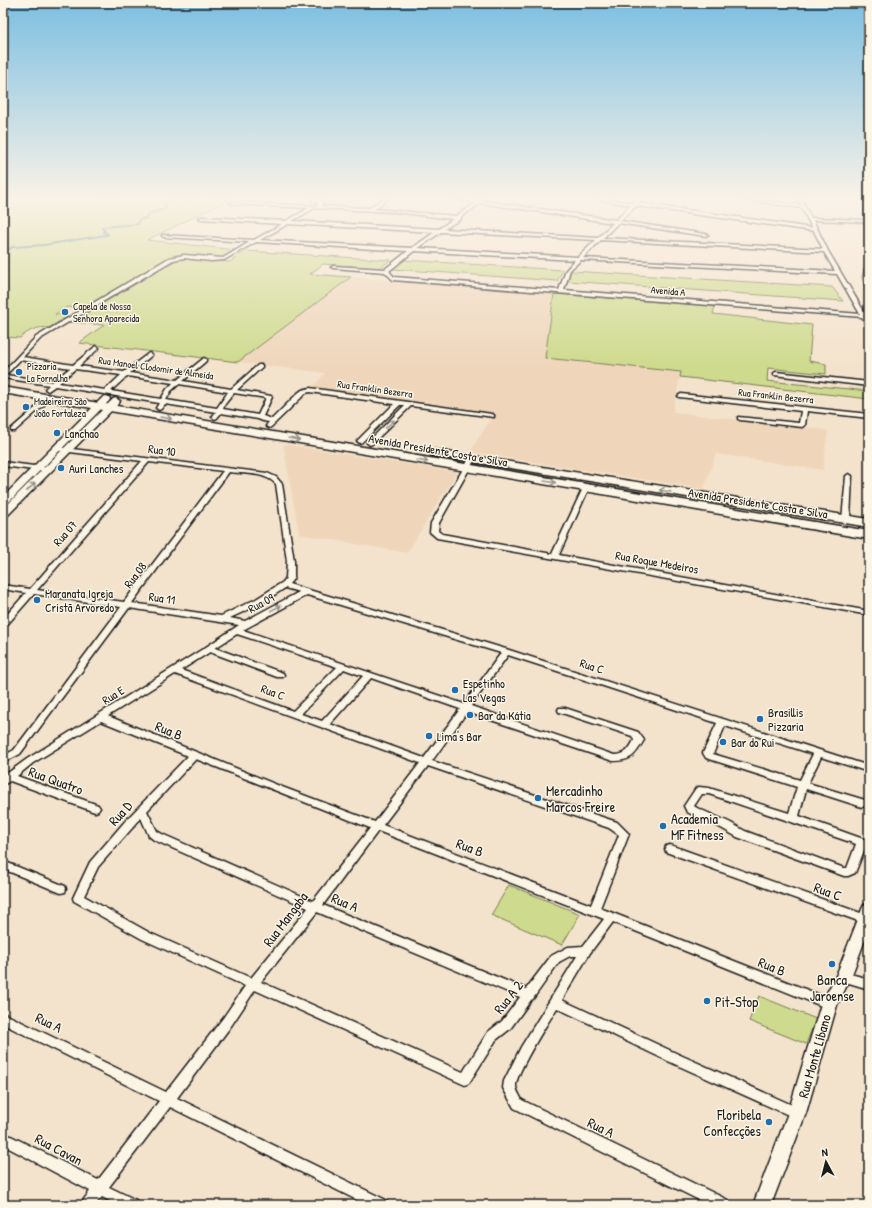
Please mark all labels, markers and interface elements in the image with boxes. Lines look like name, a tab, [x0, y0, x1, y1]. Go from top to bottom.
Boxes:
street label: Avenida A	[650, 283, 686, 299]
place label: Capela de Nossa Senhora Aparecida	[73, 300, 139, 325]
marker: Capela de Nossa Senhora Aparecida	[60, 307, 70, 317]
street label: Rua Manoel Clodomir de Almeida	[98, 353, 214, 383]
place label: Pizzaria La Fornalha	[27, 360, 68, 385]
marker: Pizzaria La Fornalha	[14, 367, 24, 377]
street label: Rua Franklin Bezerra	[337, 377, 413, 401]
street label: Rua Franklin Bezerra	[738, 386, 814, 406]
place label: Madeireira São João Fortaleza	[34, 395, 87, 420]
marker: Madeireira São João Fortaleza	[21, 402, 31, 412]
one-way arrow	[159, 414, 172, 422]
one-way arrow	[385, 419, 395, 428]
place label: Lanchao	[65, 425, 99, 442]
marker: Lanchao	[52, 428, 62, 438]
street label: Avenida Presidente Costa e Silva	[367, 429, 509, 471]
one-way arrow	[287, 435, 300, 443]
street label: Rua 10	[147, 440, 177, 460]
one-way arrow	[415, 457, 428, 465]
place label: Auri Lanches	[69, 460, 124, 477]
marker: Auri Lanches	[56, 463, 66, 473]
one-way arrow	[543, 478, 556, 486]
one-way arrow	[26, 482, 36, 492]
street label: Avenida Presidente Costa e Silva	[687, 484, 829, 522]
one-way arrow	[659, 487, 672, 495]
street label: Rua 07	[49, 516, 81, 550]
street label: Rua Roque Medeiros	[614, 546, 700, 578]
street label: Rua 08	[120, 559, 150, 591]
place label: Maranata Igreja Cristã Arvoredo	[45, 585, 114, 616]
street label: Rua 11	[148, 588, 176, 608]
street label: Rua 09	[245, 589, 278, 617]
marker: Maranata Igreja Cristã Arvoredo	[32, 595, 42, 605]
one-way arrow	[270, 604, 282, 611]
street label: Rua C	[578, 654, 607, 678]
place label: Espetinho Las Vegas	[463, 675, 506, 706]
street label: Rua C	[259, 680, 288, 704]
street label: Rua E	[99, 681, 128, 708]
marker: Espetinho Las Vegas	[450, 685, 460, 695]
place label: Brasillis Pizzaria	[768, 704, 804, 735]
place label: Bar da Kátia	[478, 707, 531, 724]
marker: Bar da Kátia	[465, 710, 475, 720]
marker: Brasillis Pizzaria	[755, 714, 765, 724]
street label: Rua B	[153, 716, 185, 744]
place label: Lima's Bar	[437, 728, 482, 745]
marker: Lima's Bar	[424, 731, 434, 741]
place label: Bar do Rui	[731, 734, 774, 751]
marker: Bar do Rui	[718, 737, 728, 747]
street label: Rua Quatro	[26, 761, 86, 799]
place label: Mercadinho Marcos Freire	[546, 781, 616, 816]
marker: Mercadinho Marcos Freire	[533, 793, 543, 803]
street label: Rua D	[104, 796, 136, 830]
place label: Academia MF Fitness	[671, 809, 724, 844]
marker: Academia MF Fitness	[658, 821, 668, 831]
street label: Rua B	[454, 833, 486, 861]
street label: Rua C	[811, 877, 845, 905]
street label: Rua Mangaba	[258, 887, 313, 951]
street label: Rua A	[329, 888, 362, 916]
street label: Rua B	[756, 952, 788, 980]
marker: Banca Jaroense	[827, 959, 837, 969]
place label: Banca Jaroense	[810, 970, 855, 1005]
street label: Rua A 2	[489, 976, 527, 1018]
place label: Pit-Stop	[715, 992, 758, 1012]
marker: Pit-Stop	[702, 996, 712, 1006]
street label: Rua A	[32, 1007, 66, 1037]
street label: Rua Monte Líbano	[793, 1012, 835, 1100]
place label: Floribela Confecções	[703, 1105, 762, 1140]
street label: Rua A	[584, 1112, 618, 1142]
marker: Floribela Confecções	[764, 1117, 774, 1127]
street label: Rua Cavan	[32, 1129, 86, 1169]
north arrow	[806, 1142, 846, 1182]
text: N	[821, 1145, 829, 1159]

